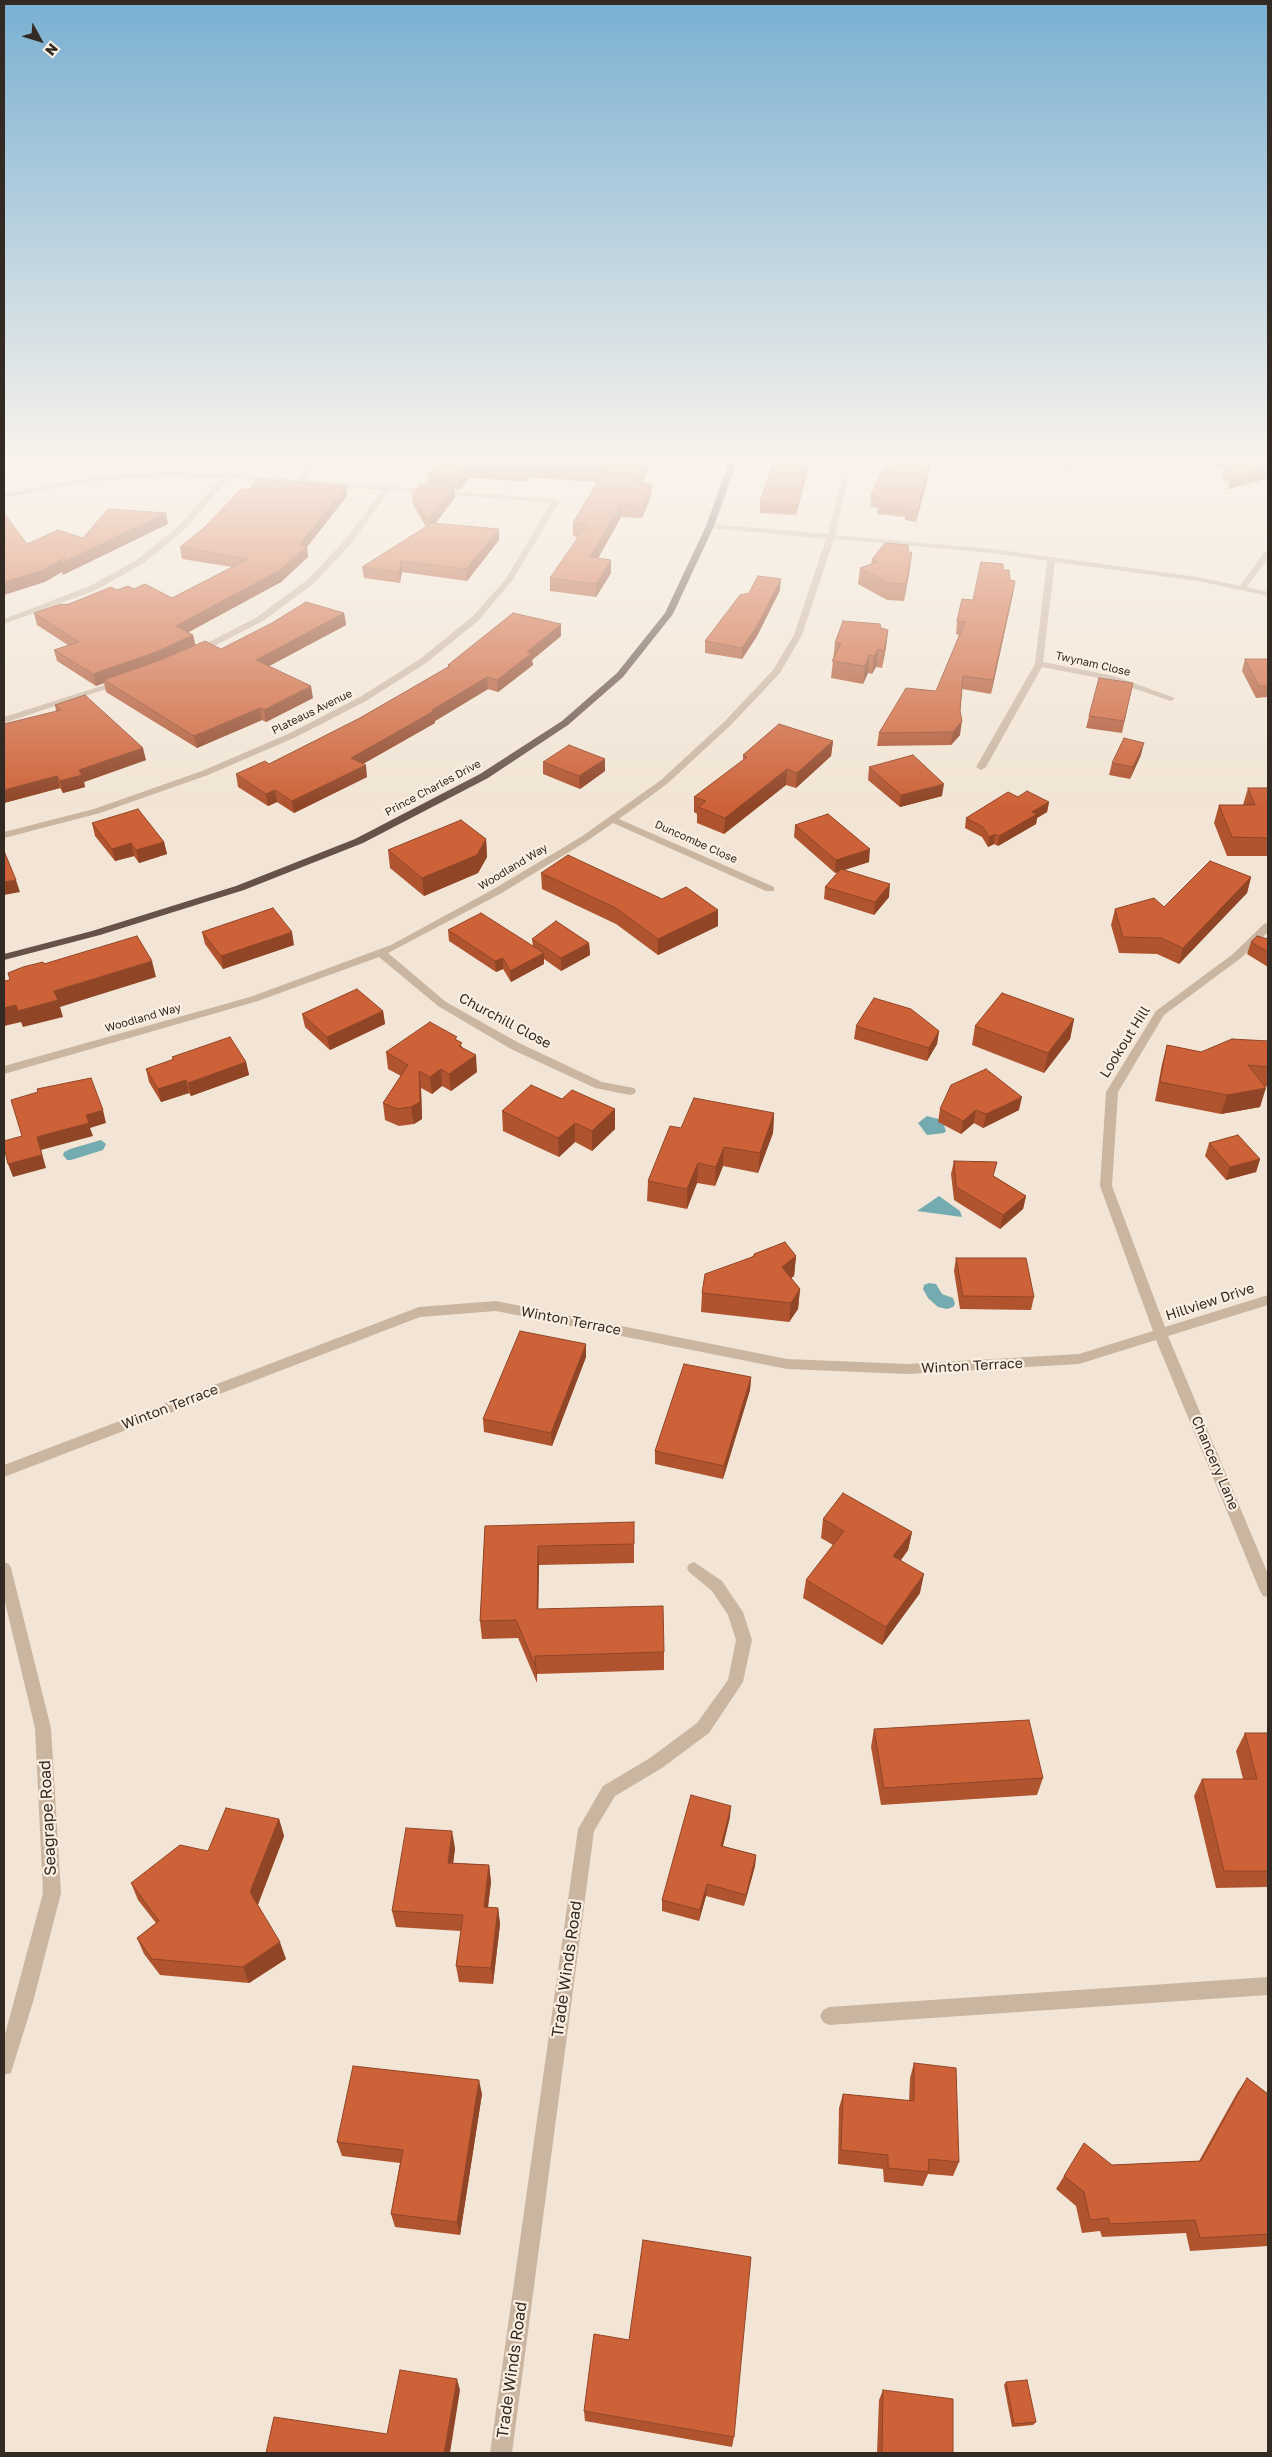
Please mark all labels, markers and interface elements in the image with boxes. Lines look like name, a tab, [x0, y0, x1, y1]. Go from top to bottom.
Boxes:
north arrow	[15, 15, 65, 65]
text: N	[42, 40, 62, 59]
street label: Twynam Close	[1054, 649, 1132, 679]
street label: Plateaus Avenue	[270, 687, 354, 737]
street label: Prince Charles Drive	[383, 757, 483, 819]
street label: Duncombe Close	[653, 818, 739, 866]
street label: Woodland Way	[476, 841, 550, 893]
street label: Churchill Close	[456, 990, 554, 1052]
street label: Woodland Way	[104, 1001, 182, 1035]
street label: Lookout Hill	[1096, 1003, 1154, 1081]
street label: Hillview Drive	[1164, 1280, 1256, 1324]
street label: Winton Terrace	[519, 1303, 623, 1339]
street label: Winton Terrace	[921, 1355, 1023, 1377]
street label: Winton Terrace	[119, 1381, 221, 1433]
street label: Chancery Lane	[1188, 1414, 1242, 1512]
street label: Seagrape Road	[35, 1760, 61, 1876]
street label: Trade Winds Road	[548, 1899, 586, 2039]
street label: Trade Winds Road	[493, 2300, 531, 2440]

